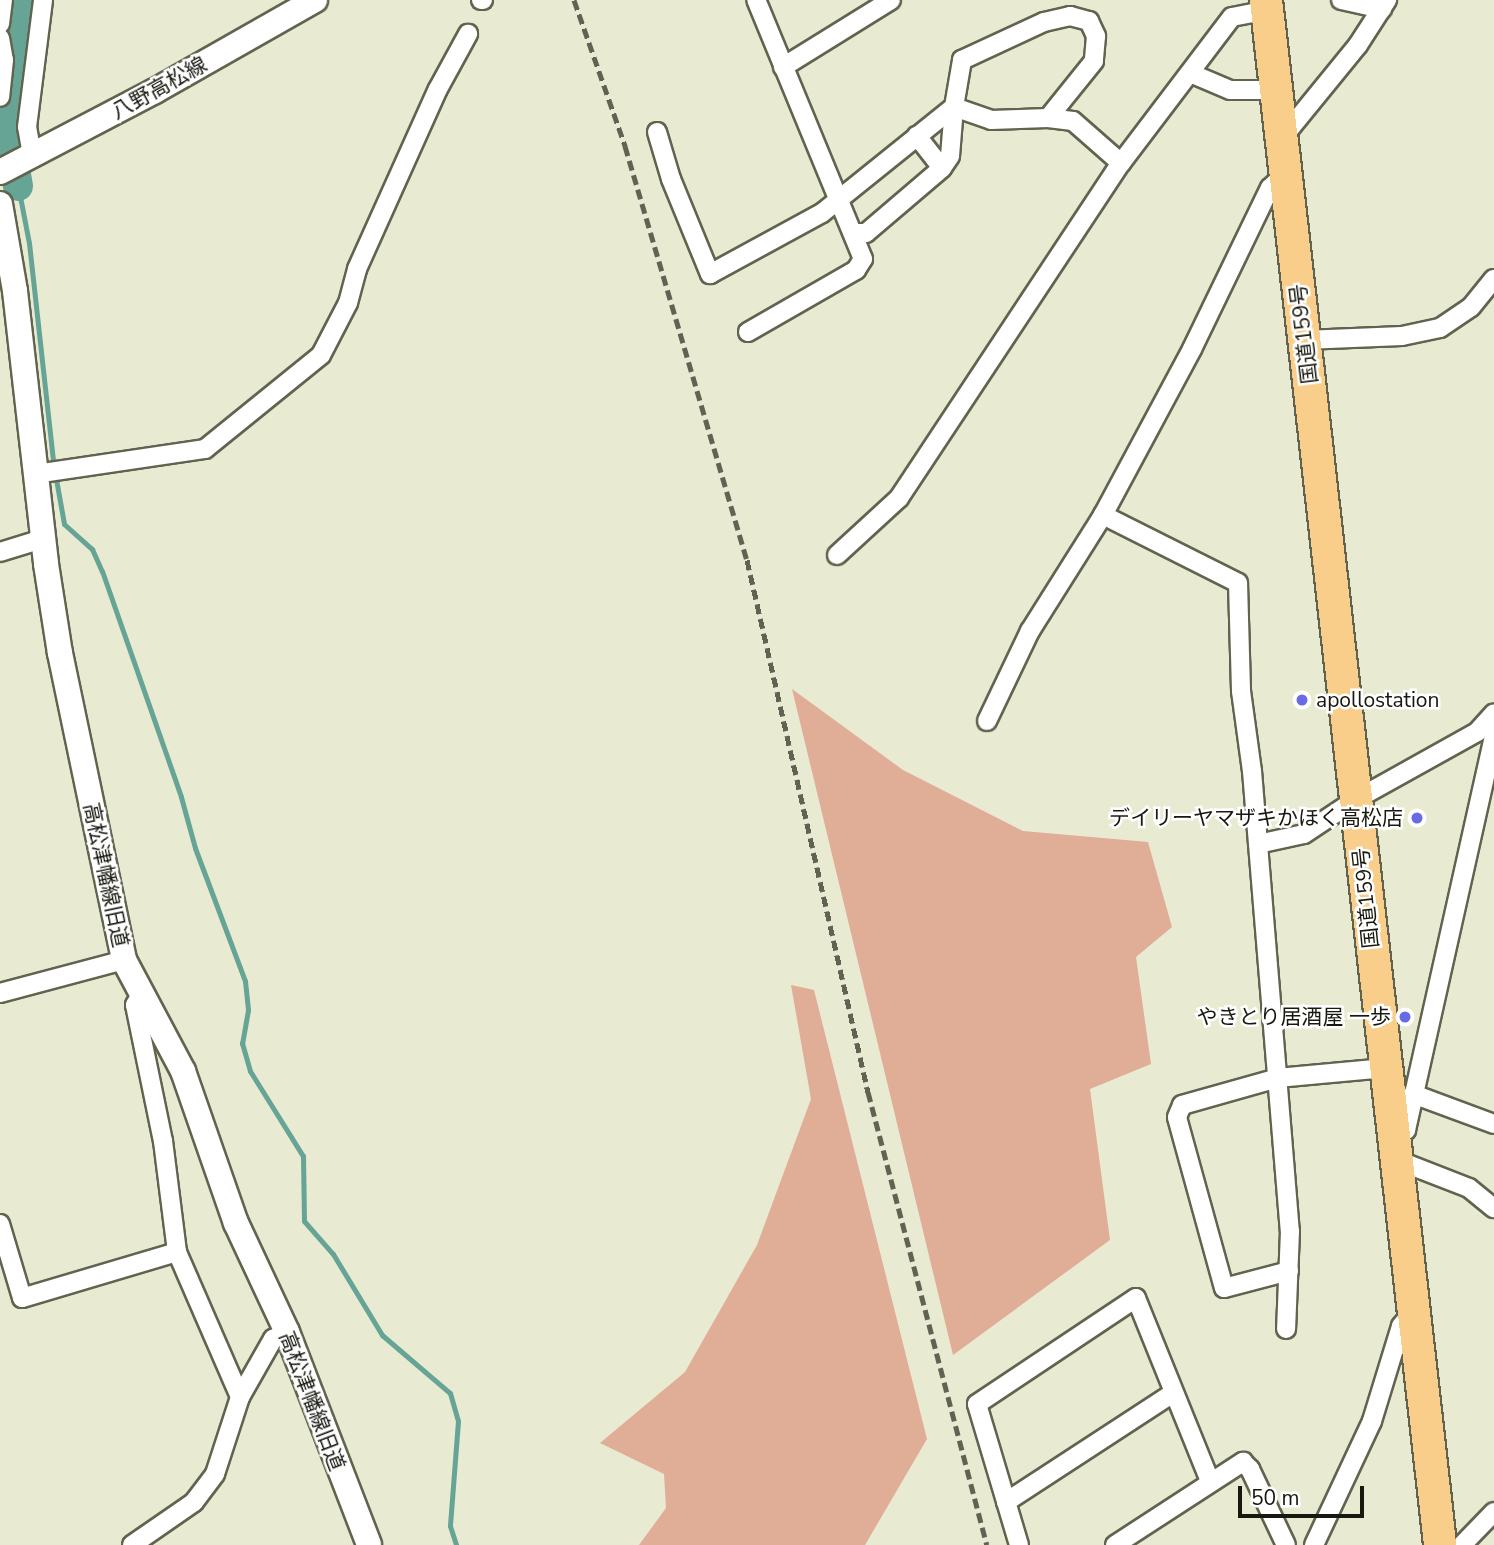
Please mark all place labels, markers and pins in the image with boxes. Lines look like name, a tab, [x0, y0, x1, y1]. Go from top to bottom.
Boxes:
place label: apollostation	[1316, 687, 1439, 713]
marker: apollostation	[1294, 692, 1310, 708]
place label: デイリーヤマザキかほく高松店	[1109, 805, 1403, 831]
marker: デイリーヤマザキかほく高松店	[1409, 810, 1425, 826]
place label: やきとり居酒屋 一歩	[1197, 1004, 1391, 1030]
marker: やきとり居酒屋 一歩	[1397, 1009, 1413, 1025]

